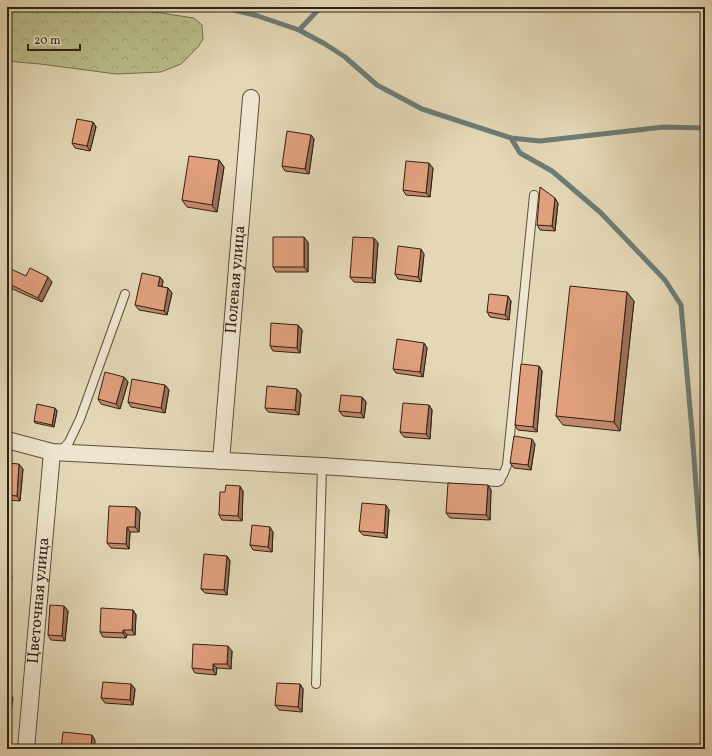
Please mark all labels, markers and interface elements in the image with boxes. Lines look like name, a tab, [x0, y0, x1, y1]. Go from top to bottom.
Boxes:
scale bar	[28, 26, 80, 52]
text: 20 m	[34, 33, 61, 49]
street label: Полевая улица	[221, 225, 251, 335]
street label: Цветочная улица	[23, 536, 55, 665]

